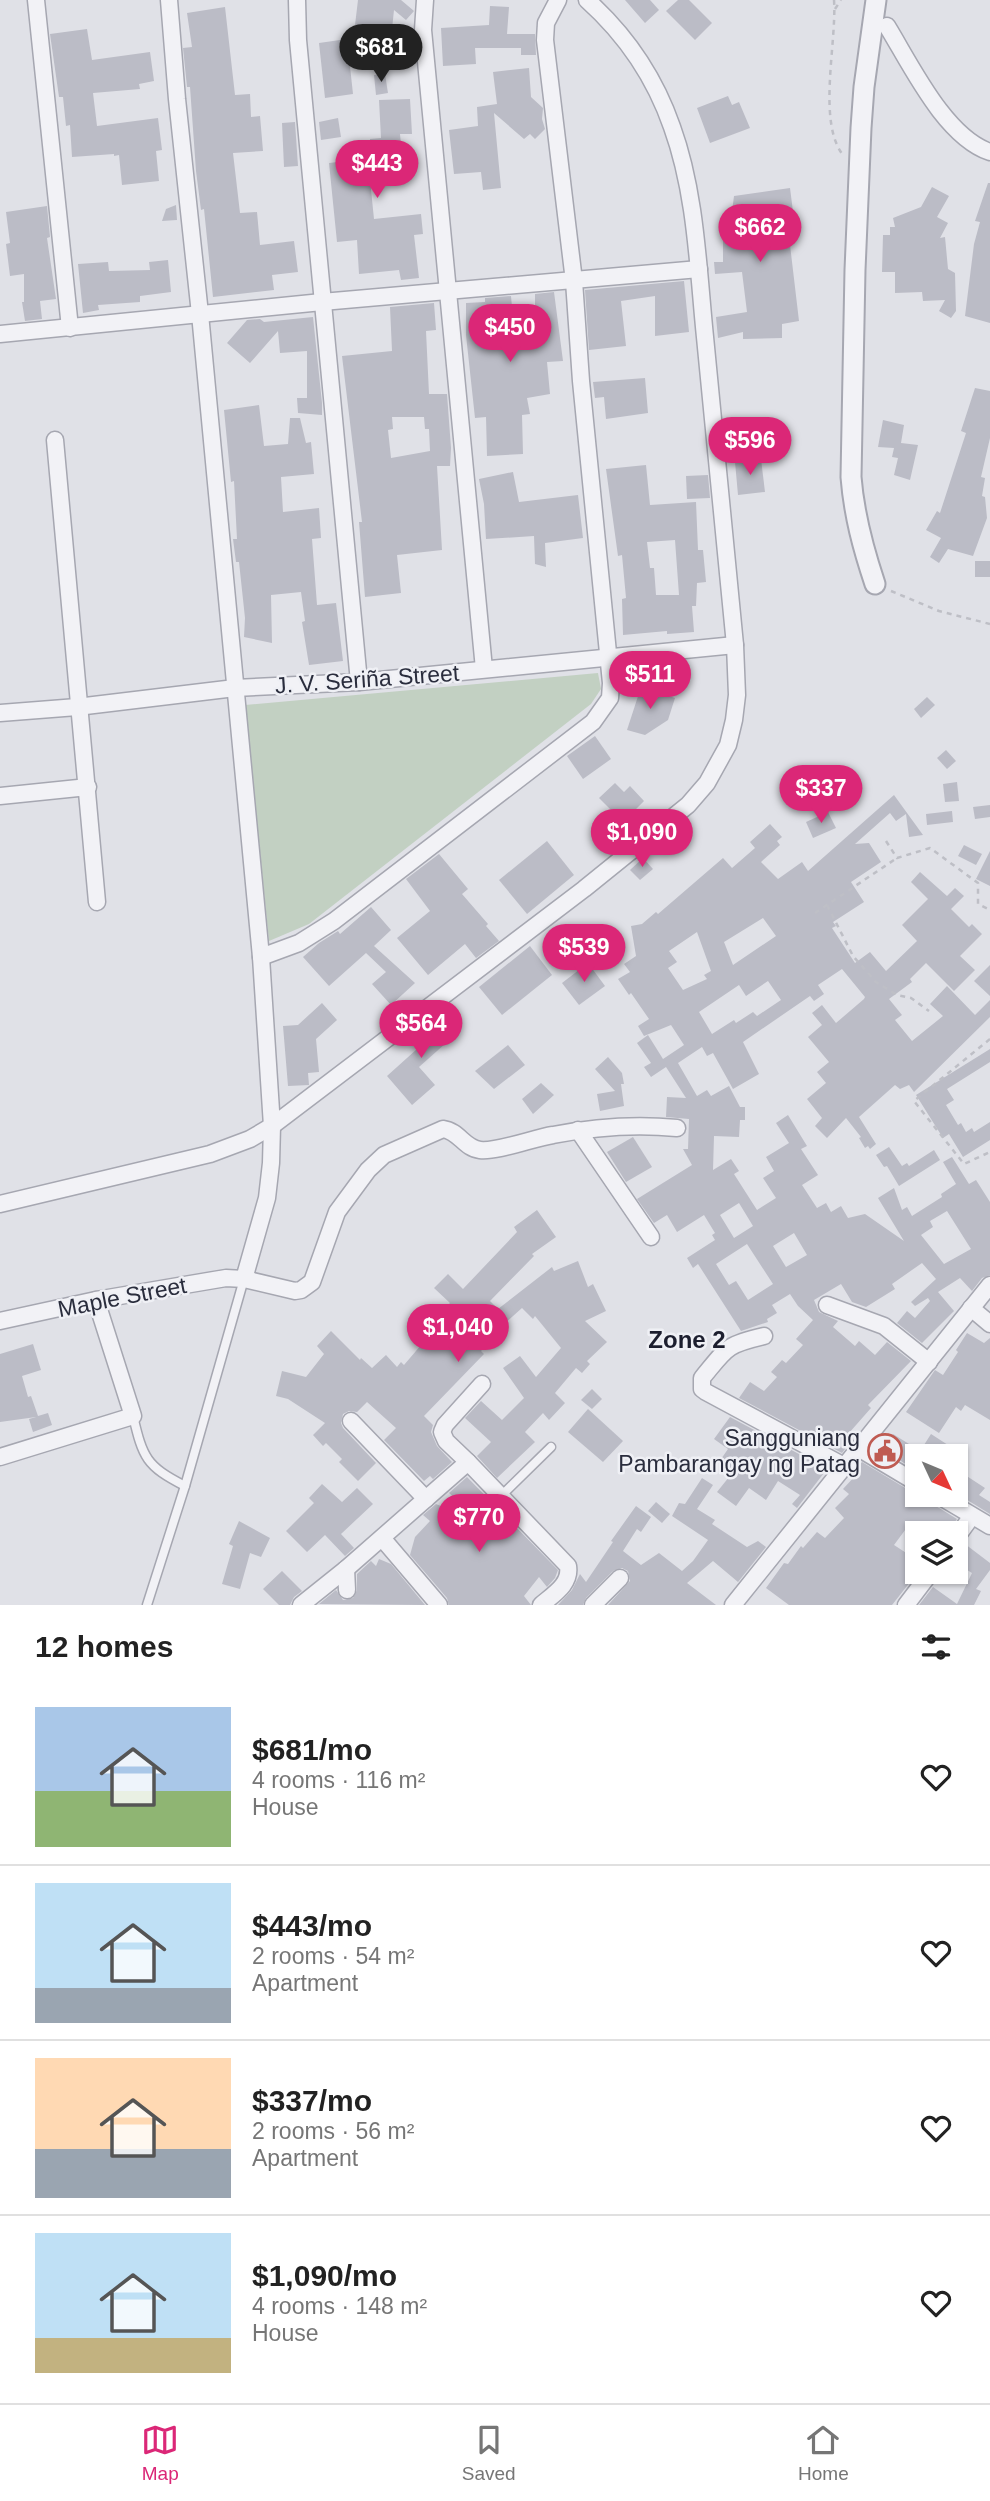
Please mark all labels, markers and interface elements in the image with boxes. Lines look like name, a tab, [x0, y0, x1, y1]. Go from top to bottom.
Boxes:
pin: $681	[340, 24, 422, 84]
text: $681	[355, 34, 407, 60]
pin: $443	[336, 140, 418, 200]
text: $443	[351, 150, 403, 176]
pin: $662	[719, 204, 801, 264]
text: $662	[734, 214, 786, 240]
pin: $450	[469, 304, 551, 364]
text: $450	[484, 314, 536, 340]
pin: $596	[709, 418, 791, 477]
text: $596	[724, 427, 776, 453]
pin: $511	[609, 652, 691, 711]
street label: J. V. Seriña Street	[274, 660, 461, 698]
text: $511	[625, 661, 675, 687]
pin: $337	[780, 766, 862, 825]
text: $337	[795, 775, 847, 801]
pin: $1,090	[585, 810, 699, 869]
text: $1,090	[607, 819, 677, 845]
pin: $539	[543, 925, 625, 984]
text: $539	[558, 934, 610, 960]
pin: $564	[380, 1000, 462, 1060]
text: $564	[395, 1010, 447, 1036]
street label: Maple Street	[56, 1272, 189, 1322]
pin: $1,040	[401, 1304, 515, 1364]
text: $1,040	[423, 1314, 493, 1340]
district label: Zone 2	[648, 1326, 726, 1353]
place label: Sangguniang Pambarangay ng Patag	[618, 1425, 860, 1477]
public building icon: Sangguniang Pambarangay ng Patag	[866, 1432, 904, 1470]
north arrow	[905, 1444, 968, 1507]
map controls	[905, 1444, 968, 1584]
pin: $770	[438, 1494, 520, 1554]
text: $770	[453, 1504, 505, 1530]
button: layers	[905, 1521, 968, 1584]
icon: filters	[917, 1628, 955, 1666]
text: 12 homes	[35, 1630, 173, 1663]
text: $681/mo	[252, 1733, 372, 1766]
icon: home	[91, 1735, 175, 1819]
icon: heart	[917, 1758, 955, 1796]
text: 4 rooms · 116 m²	[252, 1767, 425, 1793]
text: House	[252, 1794, 318, 1820]
text: $443/mo	[252, 1909, 372, 1942]
icon: home	[91, 1911, 175, 1995]
icon: heart	[917, 1934, 955, 1972]
text: 2 rooms · 54 m²	[252, 1943, 414, 1969]
text: Apartment	[252, 1970, 358, 1996]
text: $337/mo	[252, 2084, 372, 2117]
icon: home	[91, 2086, 175, 2170]
icon: heart	[917, 2109, 955, 2147]
text: 2 rooms · 56 m²	[252, 2118, 414, 2144]
text: Apartment	[252, 2145, 358, 2171]
text: $1,090/mo	[252, 2259, 397, 2292]
icon: home	[91, 2261, 175, 2345]
icon: heart	[917, 2284, 955, 2322]
text: 4 rooms · 148 m²	[252, 2293, 427, 2319]
text: House	[252, 2320, 318, 2346]
tab: Map	[141, 2421, 179, 2485]
tab: Saved	[462, 2421, 516, 2485]
tab: Home	[798, 2421, 849, 2485]

